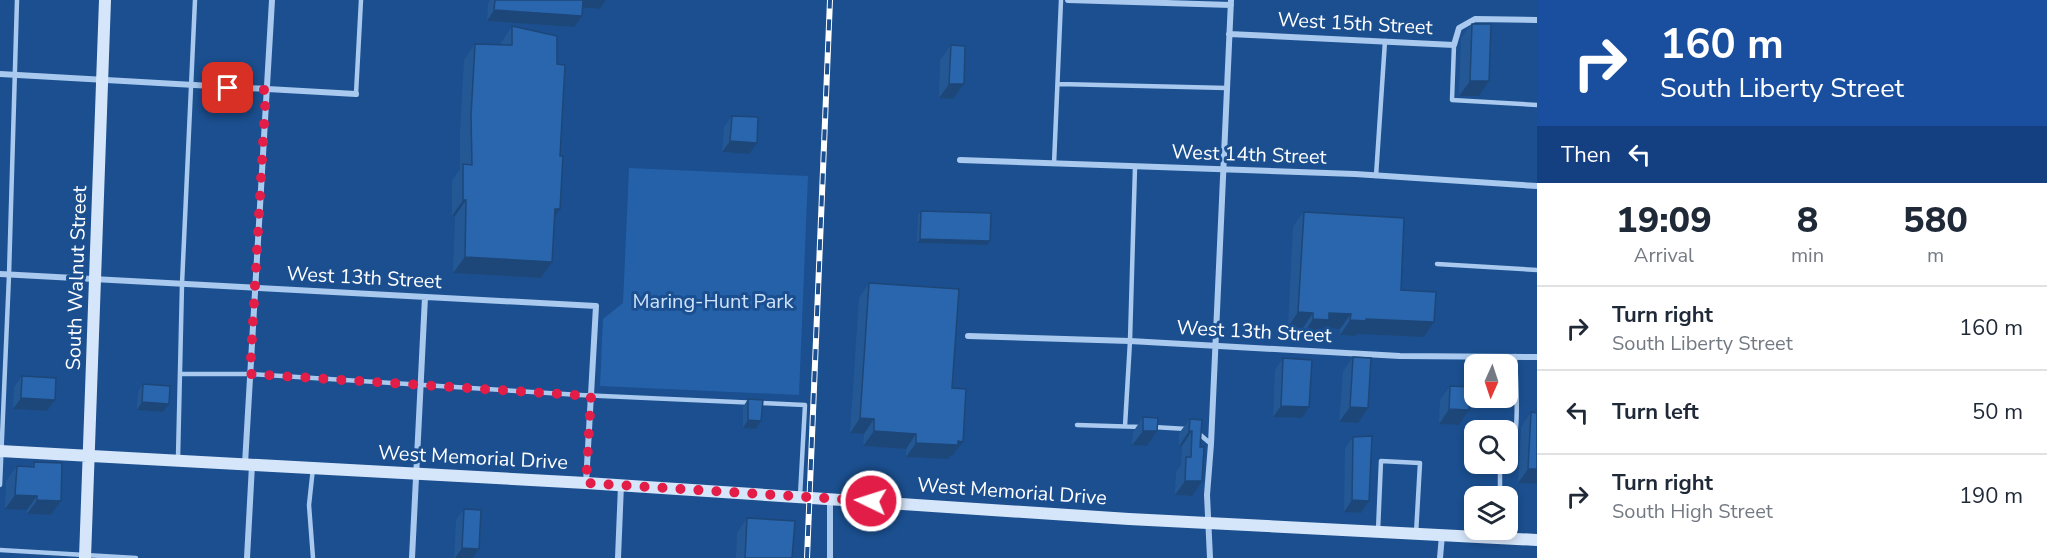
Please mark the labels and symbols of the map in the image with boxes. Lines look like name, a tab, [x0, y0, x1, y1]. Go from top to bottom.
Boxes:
street label: West 15th Street	[1277, 6, 1434, 41]
pin	[202, 62, 253, 113]
street label: West 14th Street	[1171, 138, 1328, 171]
street label: South Walnut Street	[60, 184, 93, 371]
street label: West 13th Street	[286, 260, 443, 295]
park label: Maring-Hunt Park	[633, 288, 794, 315]
street label: West 13th Street	[1176, 314, 1333, 349]
north arrow	[1464, 354, 1518, 408]
street label: West Memorial Drive	[377, 439, 569, 476]
position arrow	[839, 469, 903, 533]
street label: West Memorial Drive	[916, 471, 1108, 512]

